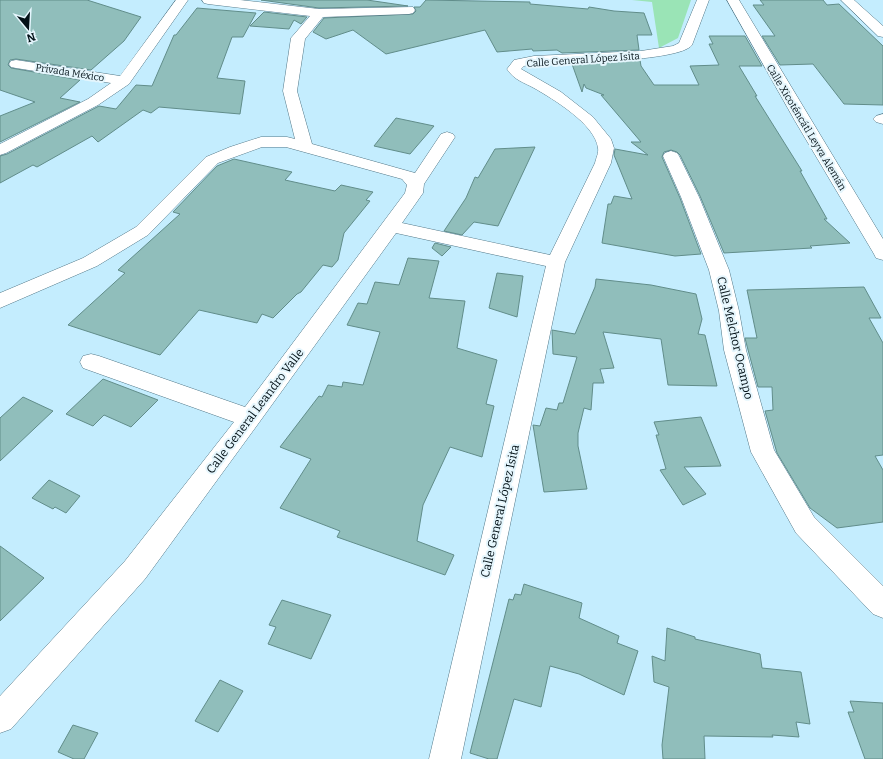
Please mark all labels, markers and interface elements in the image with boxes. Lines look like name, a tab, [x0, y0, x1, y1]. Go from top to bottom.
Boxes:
north arrow	[8, 8, 48, 48]
text: N	[24, 30, 37, 45]
street label: Calle General López Isita	[526, 50, 641, 70]
street label: Privada México	[34, 62, 105, 84]
street label: Calle Xicoténcátl Leyva Alemán	[764, 62, 849, 193]
street label: Calle Melchor Ocampo	[714, 275, 756, 401]
street label: Calle General Leandro Valle	[203, 346, 307, 476]
street label: Calle General López Isita	[478, 443, 522, 579]

